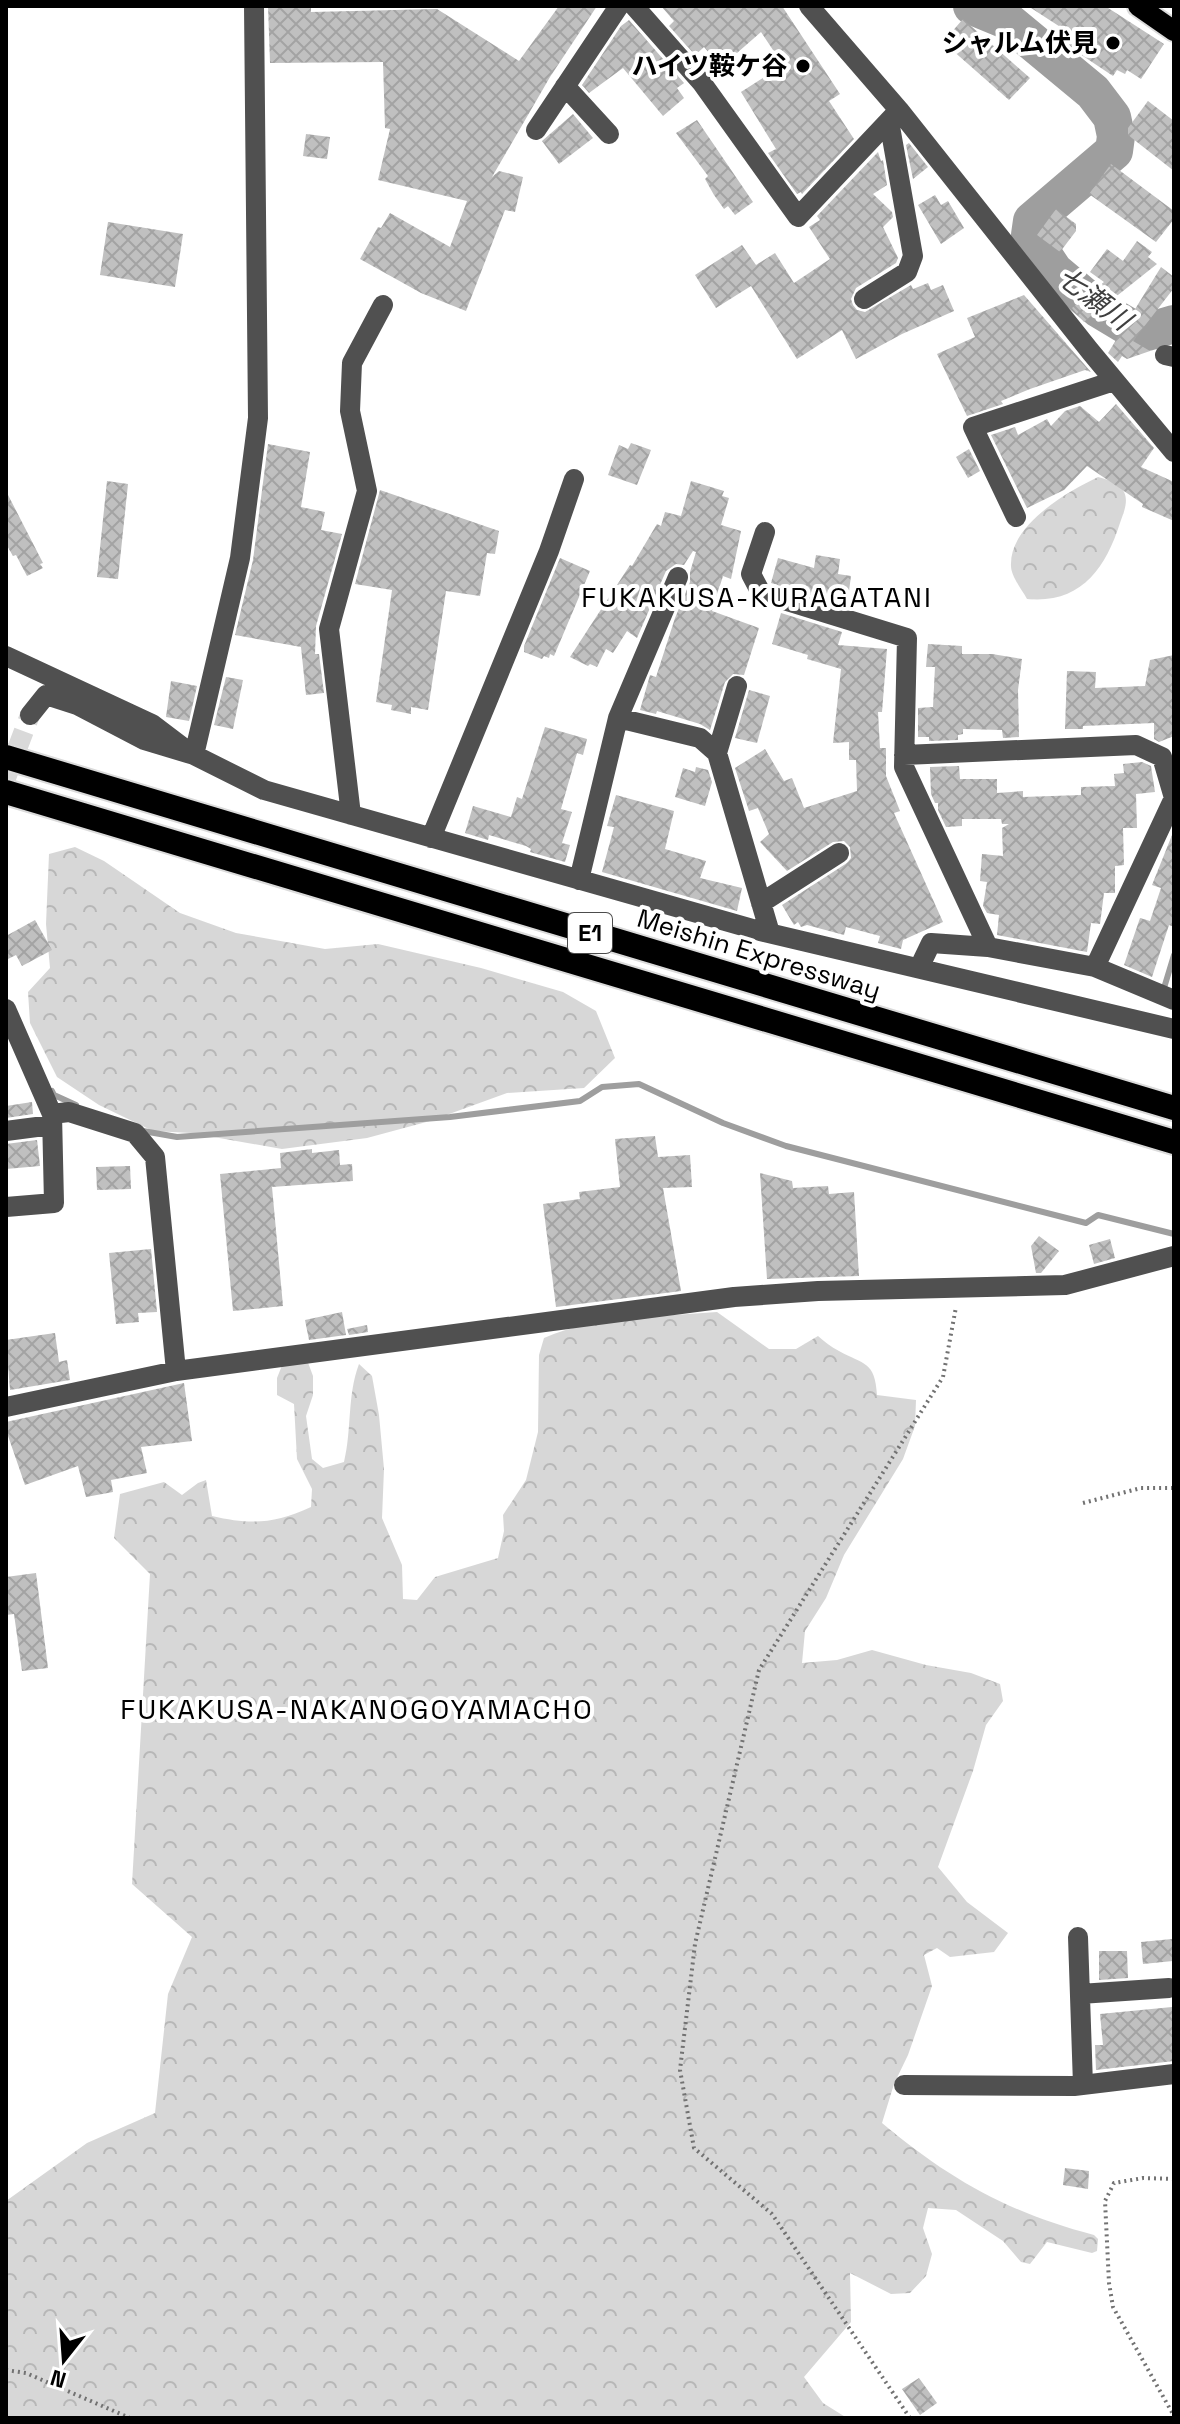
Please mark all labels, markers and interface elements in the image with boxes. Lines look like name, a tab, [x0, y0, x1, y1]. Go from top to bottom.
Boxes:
place label: シャルム伏見	[942, 26, 1097, 60]
marker: シャルム伏見	[1104, 34, 1122, 52]
place label: ハイツ鞍ケ谷	[632, 49, 787, 83]
marker: ハイツ鞍ケ谷	[794, 57, 812, 75]
water label: 七瀬川	[1050, 258, 1141, 339]
district label: FUKAKUSA-KURAGATANI	[581, 579, 933, 615]
street label: Meishin Expressway	[633, 901, 885, 1007]
road number: E1	[568, 913, 612, 953]
district label: FUKAKUSA-NAKANOGOYAMACHO	[120, 1691, 594, 1727]
north arrow	[24, 2320, 104, 2400]
text: N	[47, 2364, 69, 2395]

